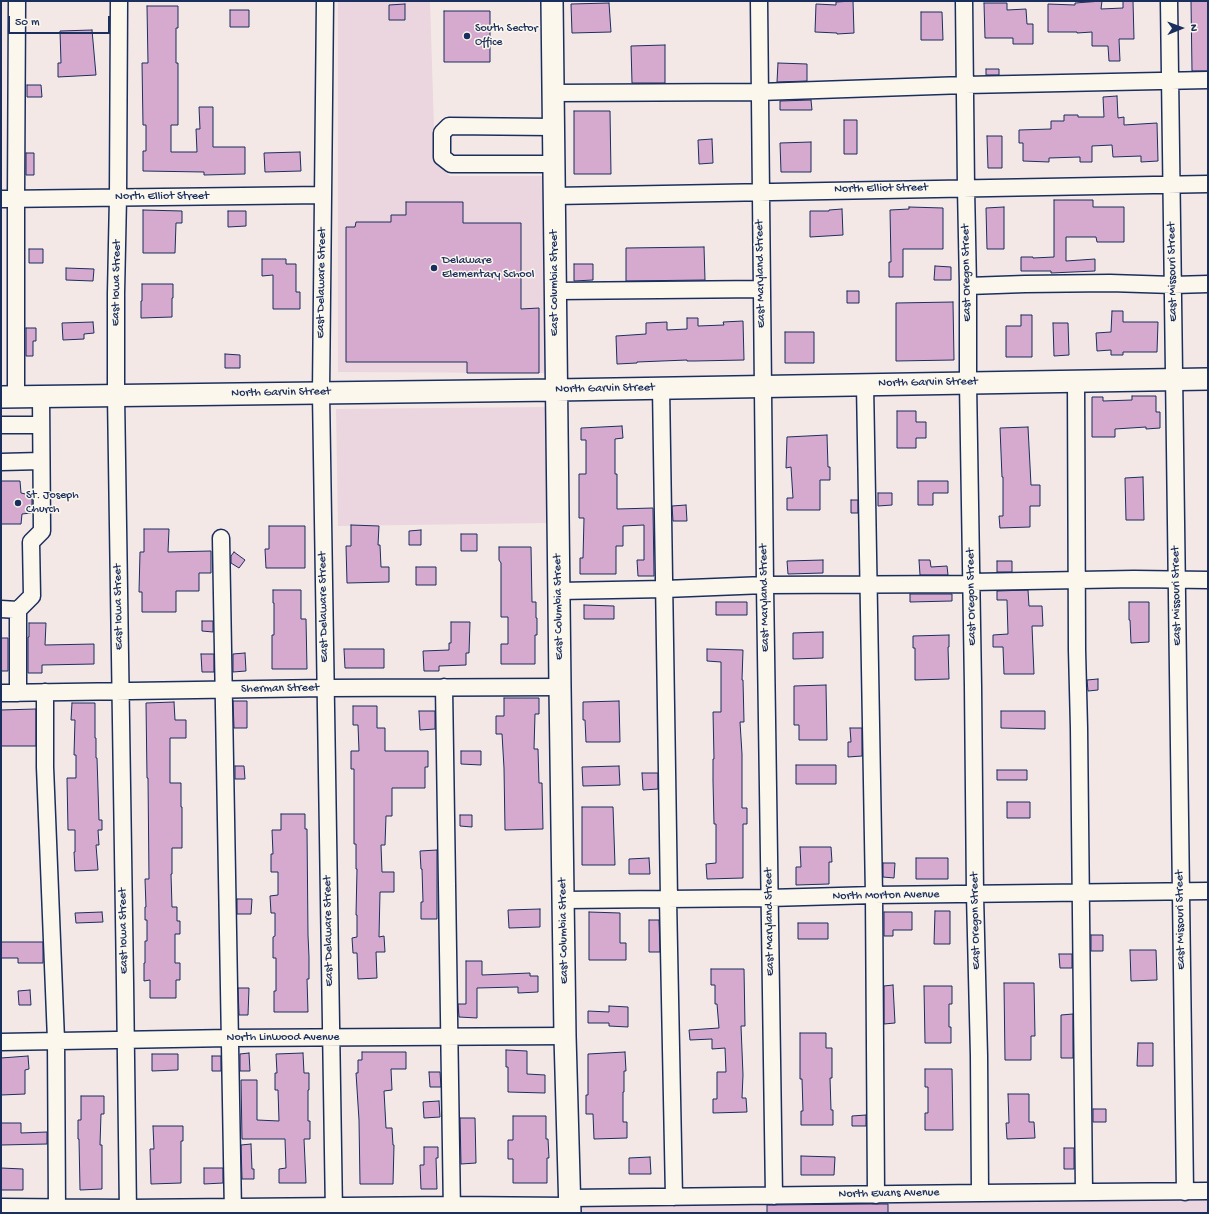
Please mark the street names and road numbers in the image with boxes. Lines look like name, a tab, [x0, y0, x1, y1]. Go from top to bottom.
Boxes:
street label: North Elliot Street	[834, 181, 928, 197]
street label: North Elliot Street	[115, 190, 209, 204]
street label: East Maryland Street	[753, 220, 769, 328]
street label: East Missouri Street	[1165, 222, 1181, 322]
street label: East Oregon Street	[959, 224, 975, 322]
street label: East Delaware Street	[314, 227, 330, 339]
street label: East Columbia Street	[548, 230, 562, 336]
street label: East Iowa Street	[109, 240, 125, 326]
street label: North Garvin Street	[878, 375, 978, 391]
street label: North Garvin Street	[555, 381, 655, 397]
street label: North Garvin Street	[231, 385, 331, 401]
street label: East Maryland Street	[757, 544, 773, 652]
street label: East Missouri Street	[1169, 546, 1185, 646]
street label: East Oregon Street	[964, 548, 980, 646]
street label: East Delaware Street	[316, 551, 332, 663]
street label: East Columbia Street	[551, 554, 567, 660]
street label: East Iowa Street	[111, 564, 127, 650]
street label: Sherman Street	[241, 681, 319, 697]
street label: East Maryland Street	[762, 868, 778, 976]
street label: East Missouri Street	[1173, 870, 1189, 970]
street label: East Oregon Street	[968, 872, 984, 970]
street label: East Delaware Street	[321, 875, 337, 987]
street label: East Columbia Street	[556, 878, 572, 984]
street label: East Iowa Street	[116, 888, 132, 974]
street label: North Morton Avenue	[832, 888, 940, 904]
street label: North Linwood Avenue	[227, 1031, 339, 1045]
street label: North Evans Avenue	[838, 1186, 940, 1202]

